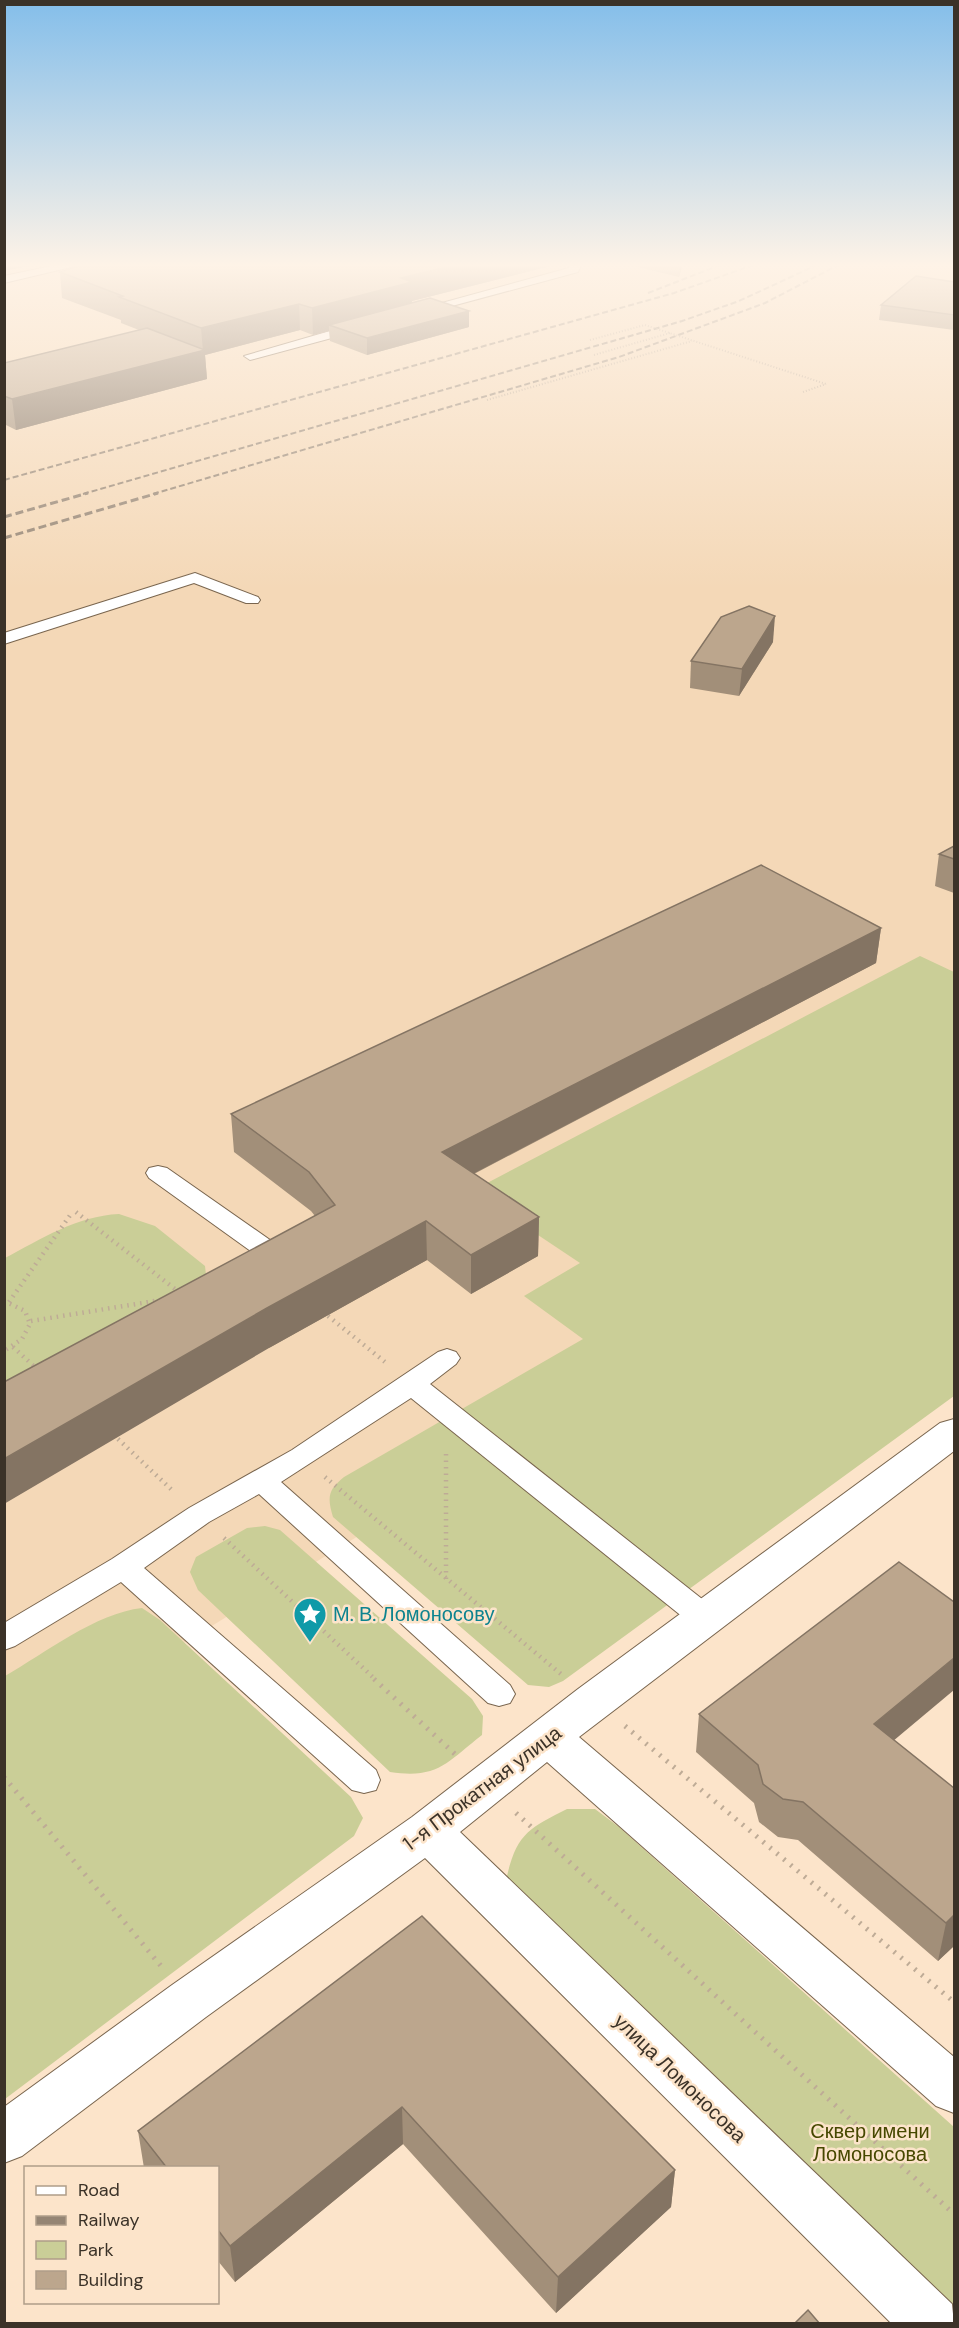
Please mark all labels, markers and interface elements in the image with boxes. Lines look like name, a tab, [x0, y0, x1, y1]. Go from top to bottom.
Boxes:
place icon: М. В. Ломоносову	[292, 1596, 328, 1643]
place label: М. В. Ломоносову	[333, 1601, 494, 1627]
street label: 1-я Прокатная улица	[397, 1719, 567, 1856]
street label: улица Ломоносова	[608, 2008, 752, 2149]
park label: Сквер имени Ломоносова	[810, 2118, 930, 2167]
legend	[24, 2166, 219, 2304]
text: Road	[78, 2178, 120, 2202]
text: Railway	[78, 2208, 140, 2232]
text: Park	[78, 2238, 114, 2262]
text: Building	[78, 2268, 143, 2292]

